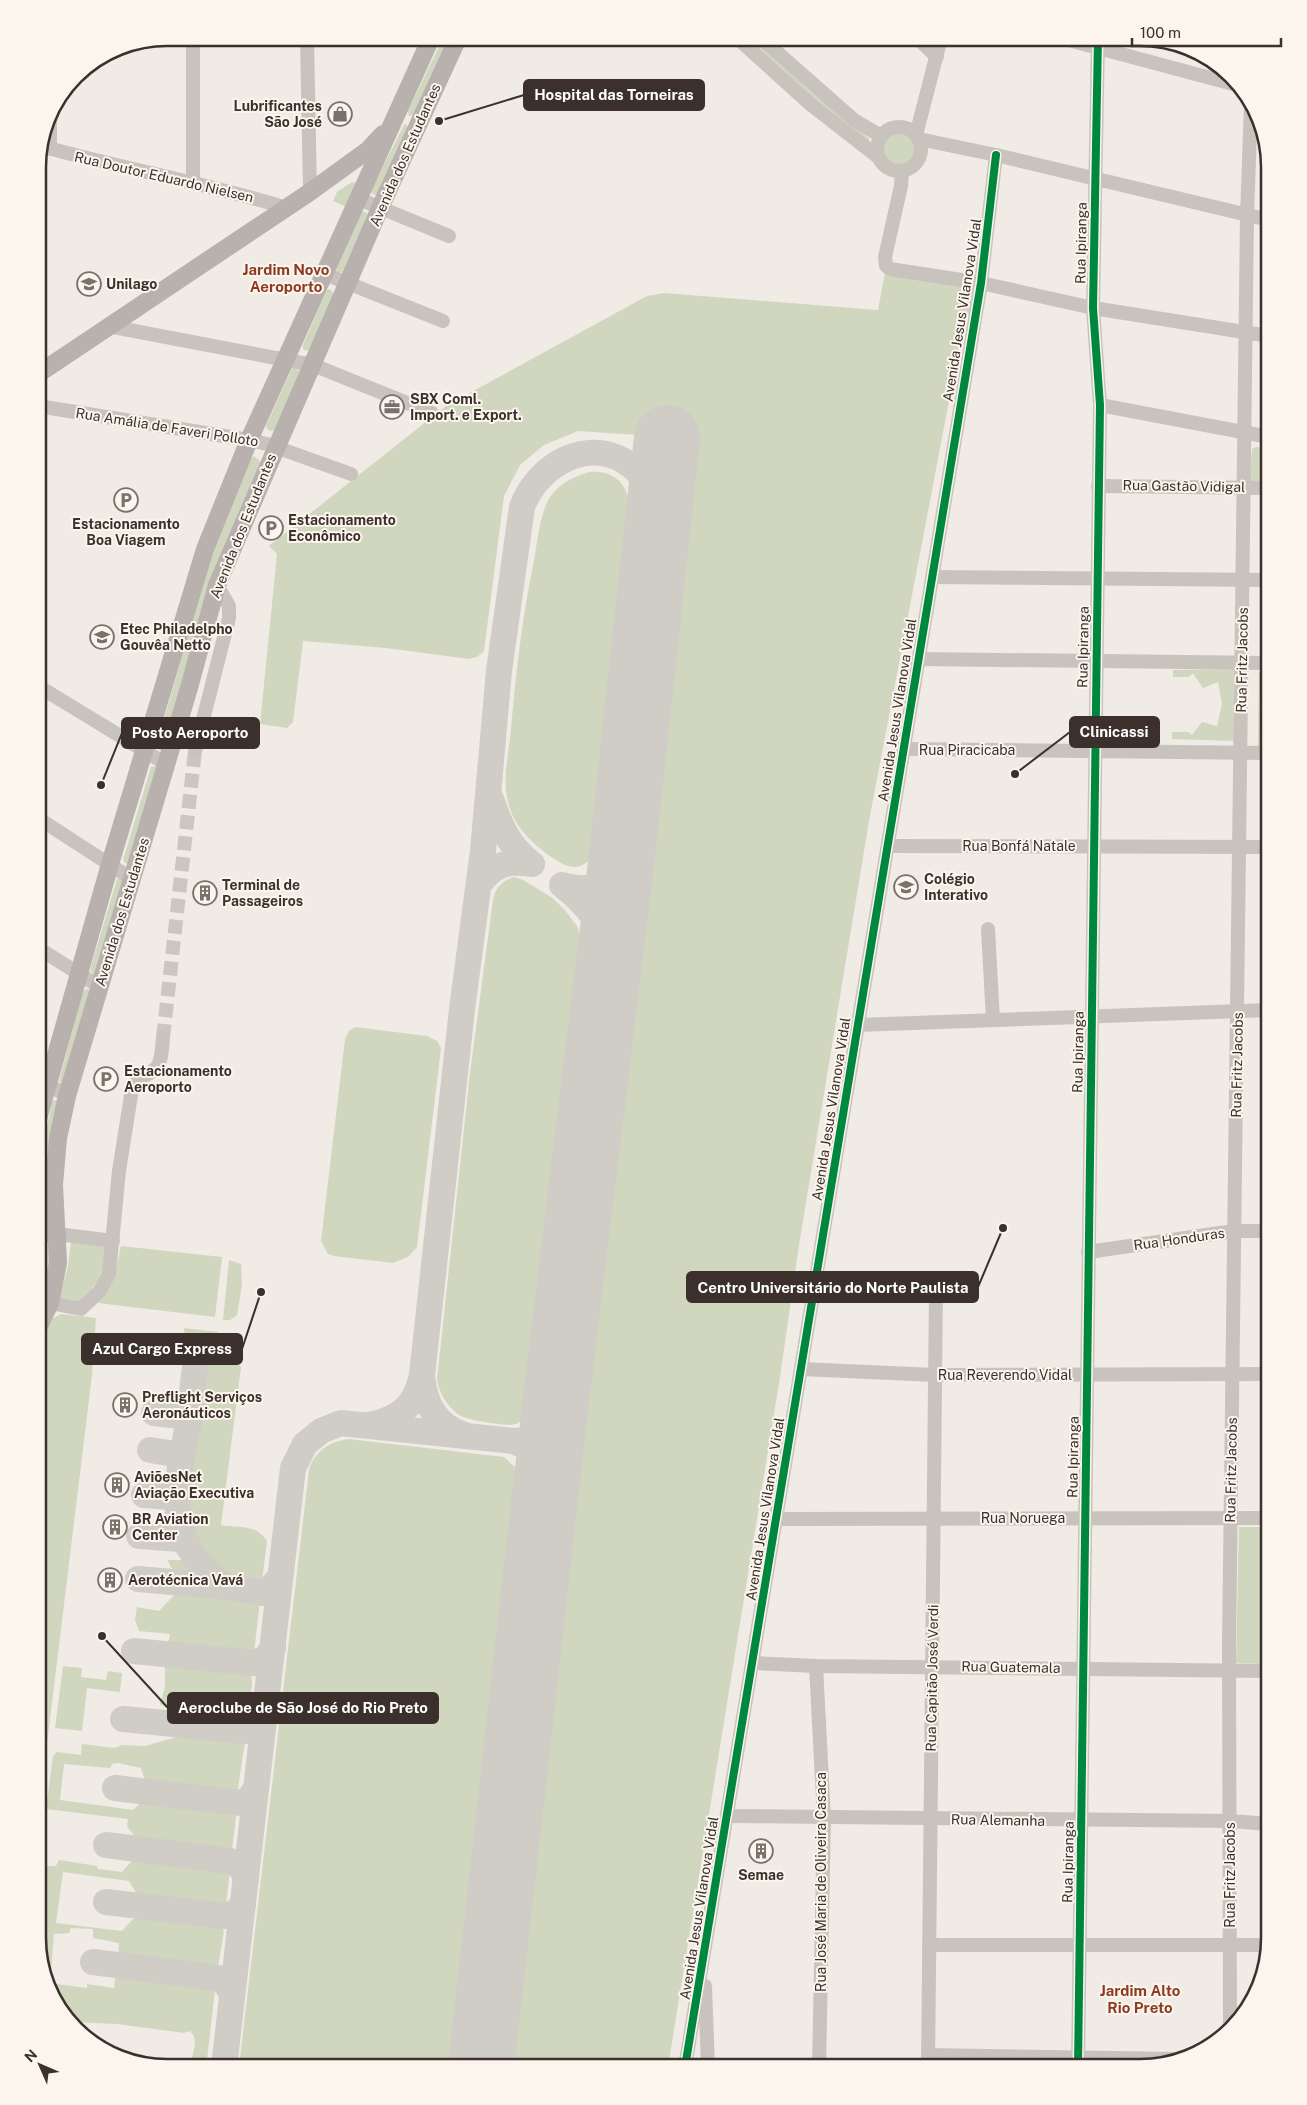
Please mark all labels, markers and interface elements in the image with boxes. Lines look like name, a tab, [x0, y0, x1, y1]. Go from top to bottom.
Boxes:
scale bar	[1132, 15, 1281, 47]
text: 100 m	[1140, 24, 1181, 41]
callout: Hospital das Torneiras	[524, 80, 704, 110]
street label: Avenida dos Estudantes	[366, 81, 444, 229]
text: Hospital das Torneiras	[534, 86, 694, 103]
place label: Lubrificantes São José	[233, 98, 322, 130]
shop icon: Lubrificantes São José	[327, 101, 353, 127]
street label: Rua Doutor Eduardo Nielsen	[73, 149, 255, 205]
street label: Rua Ipiranga	[1072, 202, 1090, 284]
street label: Avenida Jesus Vilanova Vidal	[940, 217, 984, 403]
district label: Jardim Novo Aeroporto	[243, 261, 330, 295]
school or university icon: Unilago	[76, 271, 102, 297]
place label: Unilago	[106, 276, 157, 292]
place label: SBX Coml. Import. e Export.	[410, 391, 522, 423]
office icon: SBX Coml. Import. e Export.	[379, 394, 405, 420]
street label: Rua Amália de Faveri Polloto	[74, 405, 260, 449]
street label: Avenida dos Estudantes	[207, 451, 279, 601]
street label: Rua Gastão Vidigal	[1122, 477, 1246, 495]
parking icon: Estacionamento Boa Viagem	[113, 487, 139, 513]
place label: Estacionamento Econômico	[288, 512, 396, 544]
parking icon: Estacionamento Econômico	[258, 515, 284, 541]
place label: Estacionamento Boa Viagem	[72, 516, 180, 548]
street label: Rua Ipiranga	[1074, 606, 1092, 688]
street label: Rua Fritz Jacobs	[1233, 607, 1251, 713]
street label: Avenida Jesus Vilanova Vidal	[875, 617, 919, 803]
place label: Etec Philadelpho Gouvêa Netto	[120, 621, 233, 653]
school or university icon: Etec Philadelpho Gouvêa Netto	[89, 624, 115, 650]
callout: Clinicassi	[1070, 717, 1159, 747]
callout: Posto Aeroporto	[122, 718, 259, 748]
text: Clinicassi	[1080, 723, 1148, 740]
text: Posto Aeroporto	[132, 724, 249, 741]
street label: Rua Piracicaba	[919, 742, 1015, 758]
street label: Avenida dos Estudantes	[92, 836, 152, 988]
street label: Rua Bonfá Natale	[962, 838, 1076, 854]
place label: Colégio Interativo	[924, 871, 988, 903]
school or university icon: Colégio Interativo	[893, 874, 919, 900]
place label: Terminal de Passageiros	[222, 877, 303, 909]
building icon: Terminal de Passageiros	[192, 880, 218, 906]
street label: Rua Ipiranga	[1069, 1011, 1087, 1093]
street label: Rua Fritz Jacobs	[1228, 1012, 1246, 1118]
street label: Avenida Jesus Vilanova Vidal	[809, 1016, 853, 1202]
place label: Estacionamento Aeroporto	[124, 1063, 232, 1095]
parking icon: Estacionamento Aeroporto	[93, 1066, 119, 1092]
street label: Rua Honduras	[1132, 1225, 1226, 1253]
callout: Centro Universitário do Norte Paulista	[687, 1272, 978, 1302]
text: Centro Universitário do Norte Paulista	[697, 1279, 969, 1296]
callout: Azul Cargo Express	[82, 1334, 242, 1364]
text: Azul Cargo Express	[92, 1340, 232, 1357]
street label: Rua Reverendo Vidal	[938, 1367, 1072, 1383]
place label: Preflight Serviços Aeronáuticos	[142, 1389, 262, 1421]
building icon: Preflight Serviços Aeronáuticos	[112, 1392, 138, 1418]
street label: Avenida Jesus Vilanova Vidal	[743, 1416, 787, 1602]
street label: Rua Ipiranga	[1064, 1416, 1082, 1498]
street label: Rua Fritz Jacobs	[1222, 1417, 1240, 1523]
place label: AviõesNet Aviação Executiva	[134, 1469, 254, 1501]
building icon: AviõesNet Aviação Executiva	[104, 1472, 130, 1498]
street label: Rua Noruega	[981, 1510, 1065, 1526]
place label: BR Aviation Center	[132, 1511, 209, 1543]
building icon: BR Aviation Center	[102, 1514, 128, 1540]
building icon: Aerotécnica Vavá	[97, 1567, 123, 1593]
place label: Aerotécnica Vavá	[128, 1572, 243, 1588]
street label: Rua Capitão José Verdi	[923, 1604, 941, 1752]
street label: Rua Guatemala	[961, 1658, 1061, 1676]
callout: Aeroclube de São José do Rio Preto	[168, 1693, 438, 1723]
text: Aeroclube de São José do Rio Preto	[178, 1699, 428, 1716]
street label: Rua José Maria de Oliveira Casaca	[813, 1772, 829, 1992]
street label: Rua Alemanha	[951, 1811, 1045, 1829]
street label: Avenida Jesus Vilanova Vidal	[677, 1815, 721, 2001]
street label: Rua Ipiranga	[1059, 1821, 1077, 1903]
street label: Rua Fritz Jacobs	[1222, 1822, 1238, 1928]
building icon: Semae	[748, 1838, 774, 1864]
place label: Semae	[738, 1867, 784, 1883]
district label: Jardim Alto Rio Preto	[1100, 1982, 1181, 2016]
north arrow	[15, 2040, 65, 2090]
text: N	[21, 2046, 40, 2065]

